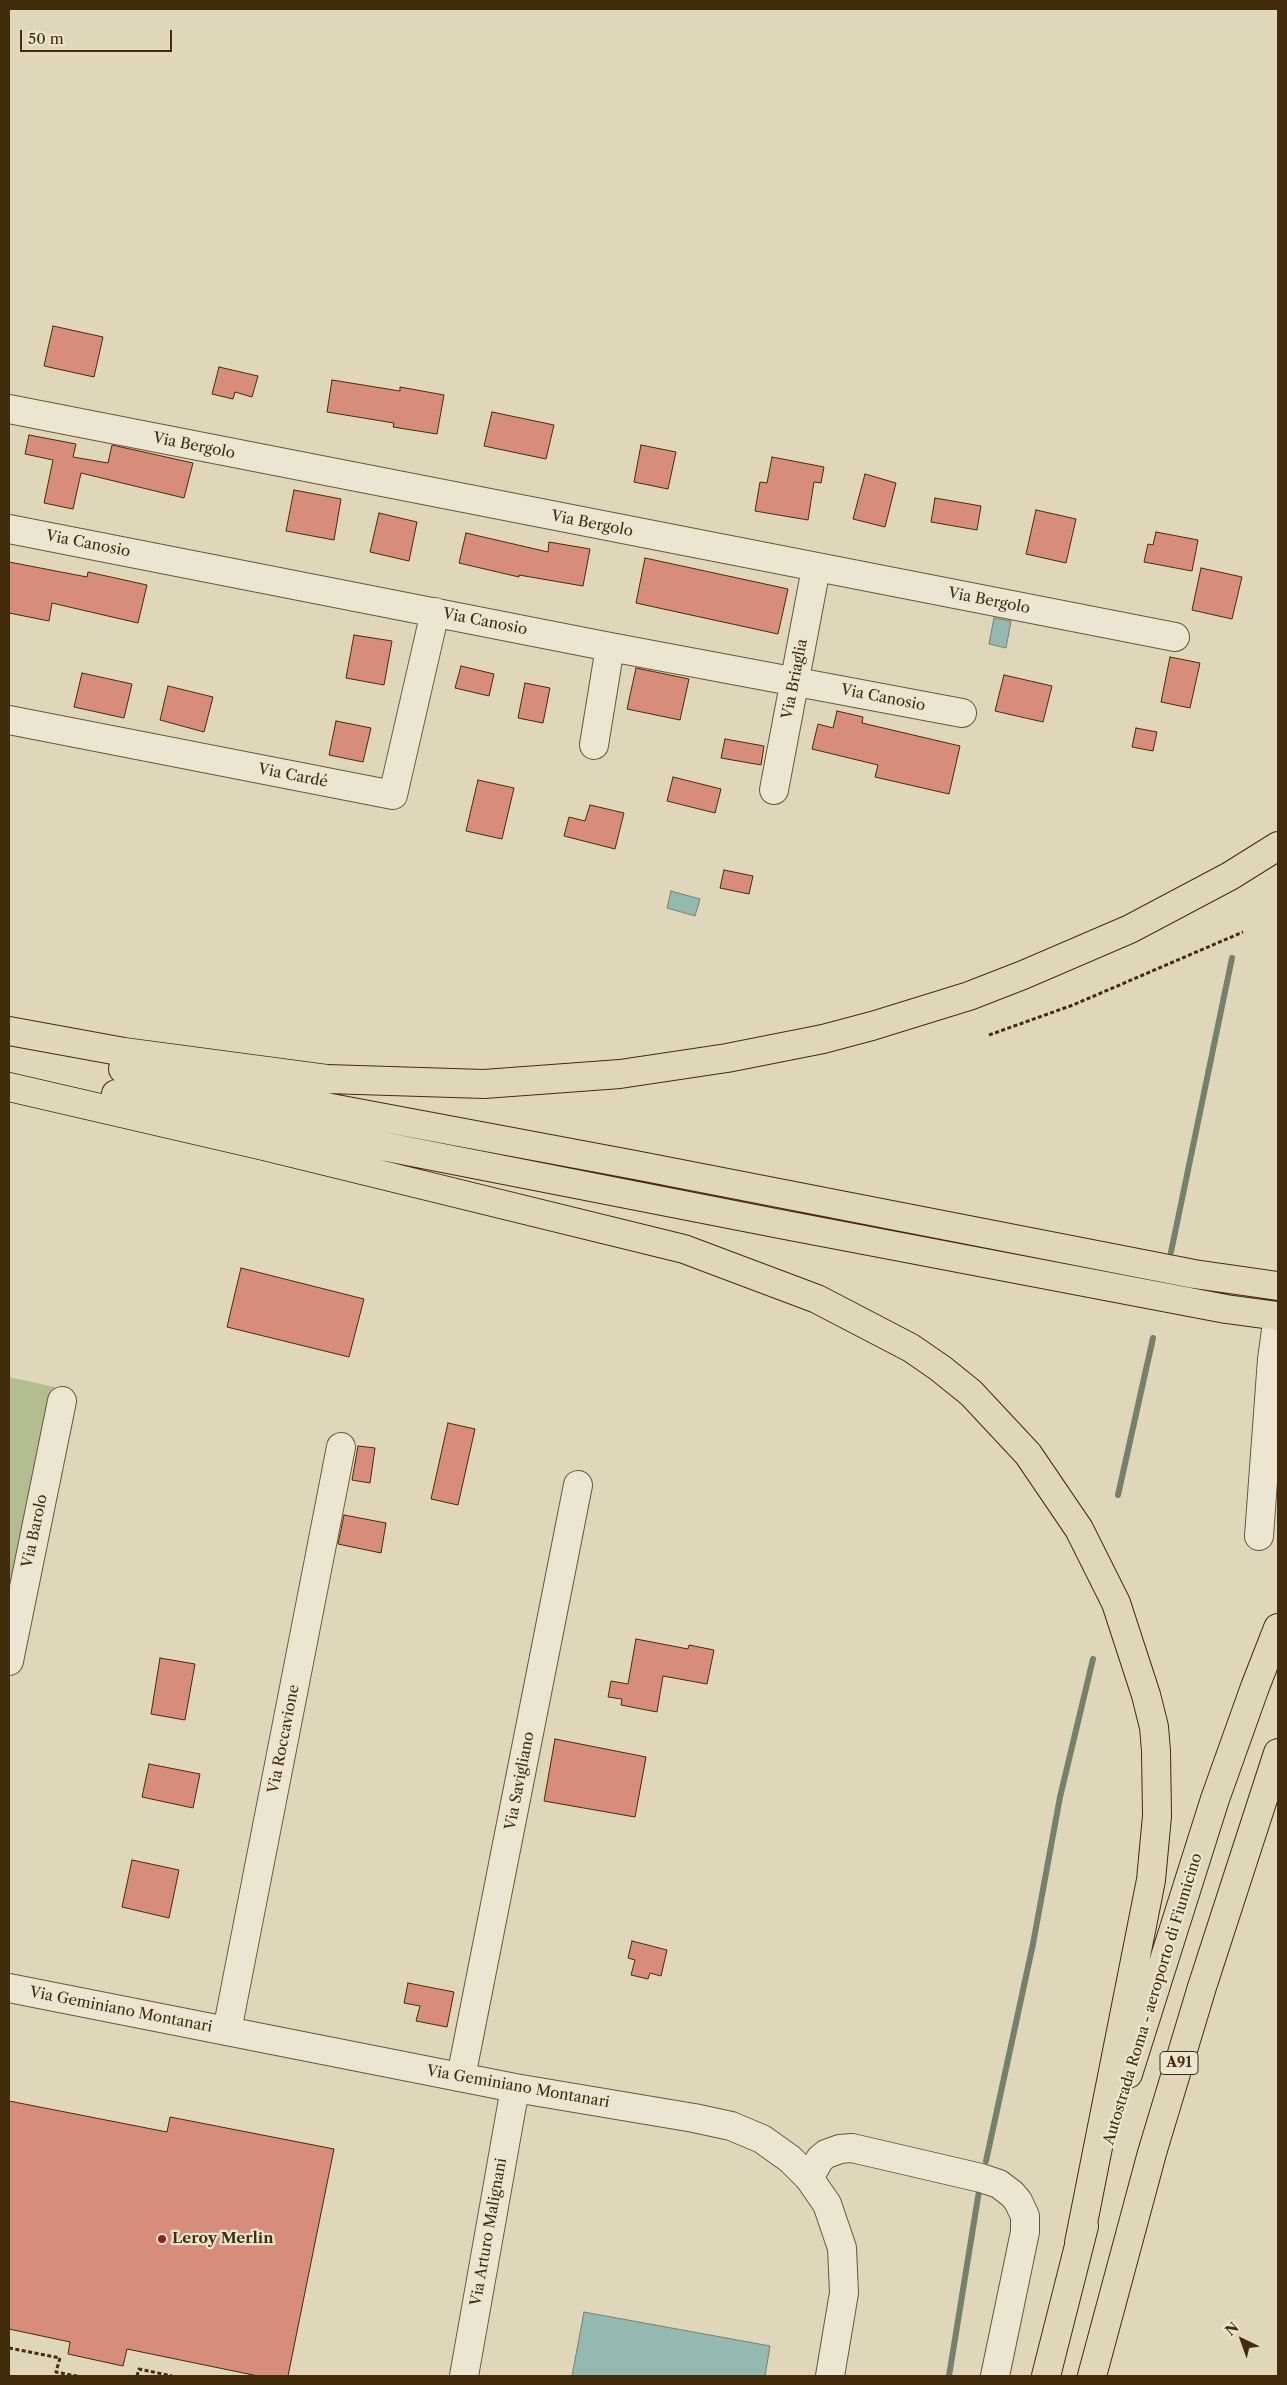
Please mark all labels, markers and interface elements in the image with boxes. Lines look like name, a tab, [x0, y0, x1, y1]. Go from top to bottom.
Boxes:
scale bar	[22, 20, 175, 52]
text: 50 m	[28, 29, 64, 48]
street label: Via Bergolo	[151, 429, 237, 463]
street label: Via Bergolo	[549, 507, 635, 541]
street label: Via Canosio	[44, 527, 132, 561]
street label: Via Bergolo	[946, 584, 1032, 618]
street label: Via Canosio	[441, 605, 529, 639]
street label: Via Briaglia	[778, 637, 812, 721]
street label: Via Canosio	[839, 681, 927, 715]
street label: Via Cardé	[257, 760, 329, 792]
street label: Via Barolo	[18, 1493, 52, 1569]
street label: Via Roccavione	[265, 1683, 303, 1795]
street label: Via Savigliano	[502, 1730, 538, 1832]
street label: Autostrada Roma - aeroporto di Fiumicino	[1100, 1851, 1206, 2147]
street label: Via Geminiano Montanari	[28, 1983, 214, 2037]
road number: A91	[1160, 2052, 1198, 2074]
street label: Via Geminiano Montanari	[425, 2062, 611, 2112]
street label: Via Arturo Malignani	[467, 2157, 511, 2307]
place label: Leroy Merlin	[172, 2230, 274, 2248]
marker: Leroy Merlin	[156, 2233, 168, 2245]
north arrow	[1217, 2315, 1267, 2365]
text: N	[1221, 2318, 1243, 2340]

